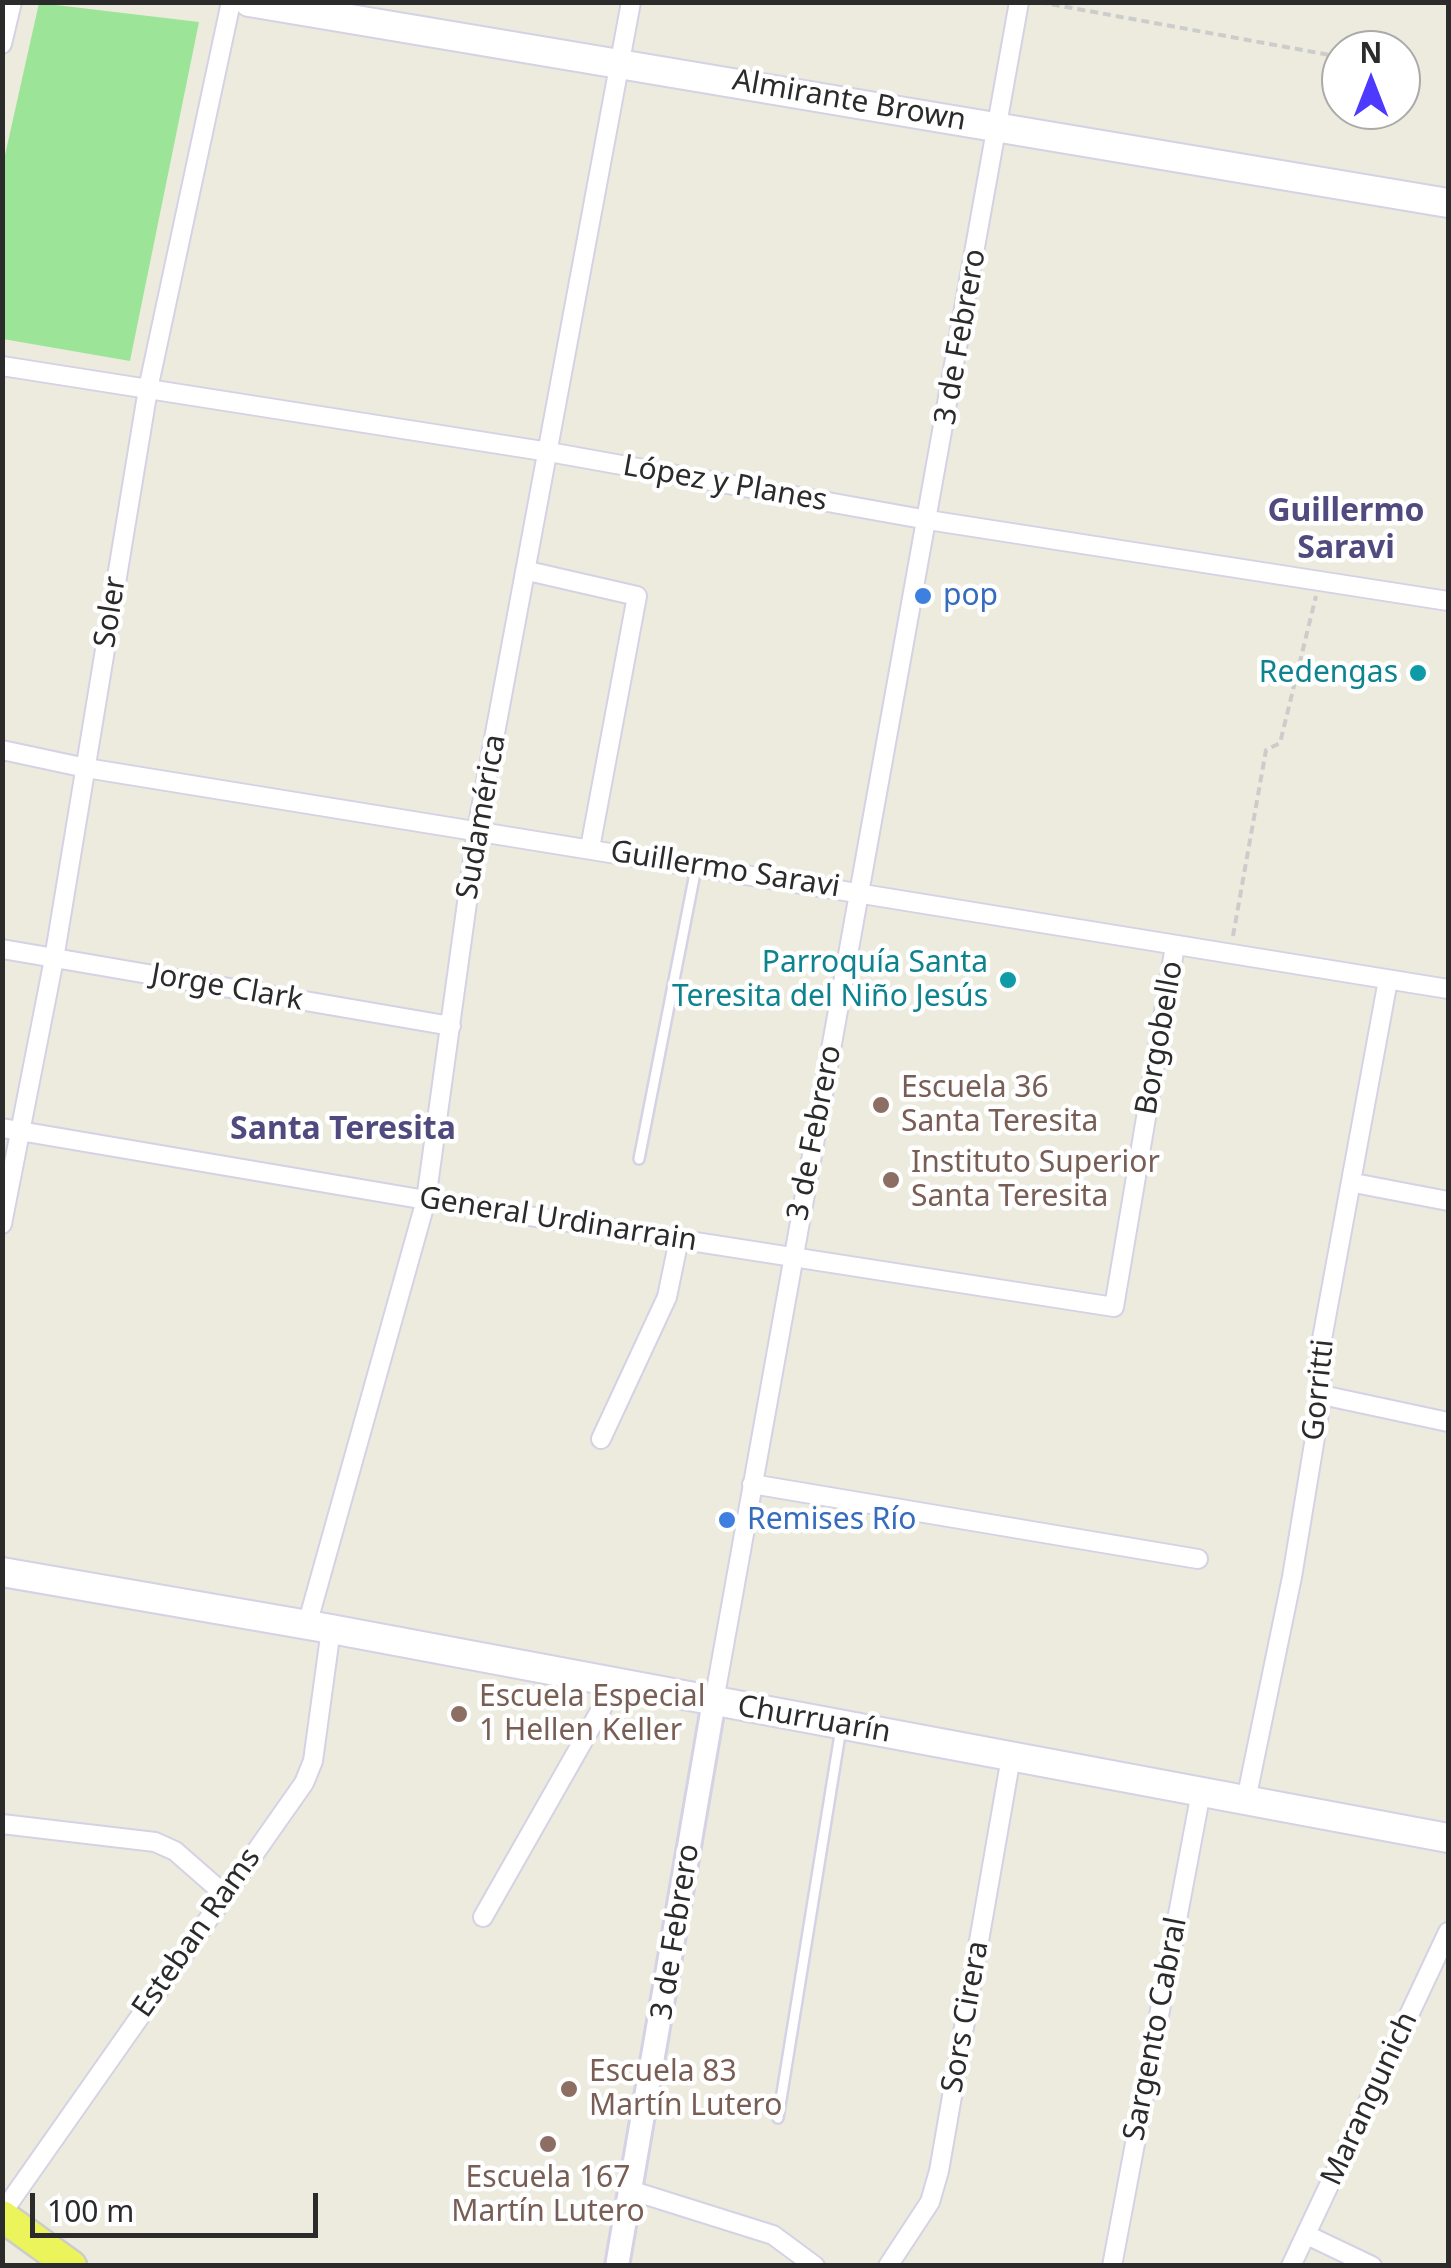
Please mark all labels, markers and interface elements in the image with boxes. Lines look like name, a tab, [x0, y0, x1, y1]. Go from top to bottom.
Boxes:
north arrow	[1321, 30, 1421, 130]
text: N	[1360, 33, 1382, 71]
street label: Almirante Brown	[729, 63, 969, 139]
street label: 3 de Febrero	[928, 246, 994, 428]
street label: López y Planes	[620, 448, 830, 520]
district label: Guillermo Saravi	[1267, 493, 1425, 568]
street label: Soler	[88, 574, 134, 650]
place label: pop	[943, 578, 998, 614]
marker: pop	[912, 585, 934, 607]
place label: Redengas	[1259, 655, 1398, 691]
marker: Redengas	[1407, 662, 1429, 684]
street label: Sudamérica	[450, 732, 514, 902]
street label: Guillermo Saravi	[608, 834, 842, 906]
place label: Parroquía Santa Teresita del Niño Jesús	[672, 945, 988, 1016]
street label: Jorge Clark	[148, 957, 306, 1019]
street label: Borgobello	[1129, 958, 1191, 1118]
marker: Parroquía Santa Teresita del Niño Jesús	[997, 969, 1019, 991]
street label: 3 de Febrero	[780, 1042, 850, 1224]
place label: Escuela 36 Santa Teresita	[901, 1070, 1098, 1140]
marker: Escuela 36 Santa Teresita	[870, 1094, 892, 1116]
district label: Santa Teresita	[230, 1111, 456, 1149]
place label: Instituto Superior Santa Teresita	[911, 1145, 1160, 1216]
marker: Instituto Superior Santa Teresita	[880, 1169, 902, 1191]
street label: General Urdinarrain	[416, 1180, 700, 1260]
street label: Gorritti	[1296, 1337, 1342, 1443]
place label: Remises Río	[747, 1502, 916, 1538]
marker: Remises Río	[716, 1509, 738, 1531]
place label: Escuela Especial 1 Hellen Keller	[479, 1679, 705, 1750]
street label: Churruarín	[735, 1689, 893, 1751]
marker: Escuela Especial 1 Hellen Keller	[448, 1703, 470, 1725]
street label: Esteban Rams	[125, 1841, 269, 2025]
street label: 3 de Febrero	[644, 1841, 708, 2023]
street label: Sargento Cabral	[1117, 1914, 1195, 2144]
street label: Sors Cirera	[935, 1938, 997, 2096]
street label: Marangunich	[1314, 2006, 1426, 2192]
place label: Escuela 83 Martín Lutero	[589, 2054, 782, 2124]
marker: Escuela 83 Martín Lutero	[558, 2078, 580, 2100]
marker: Escuela 167 Martín Lutero	[537, 2133, 559, 2155]
place label: Escuela 167 Martín Lutero	[451, 2160, 645, 2230]
scale bar	[35, 2173, 322, 2235]
text: 100 m	[47, 2190, 134, 2231]

